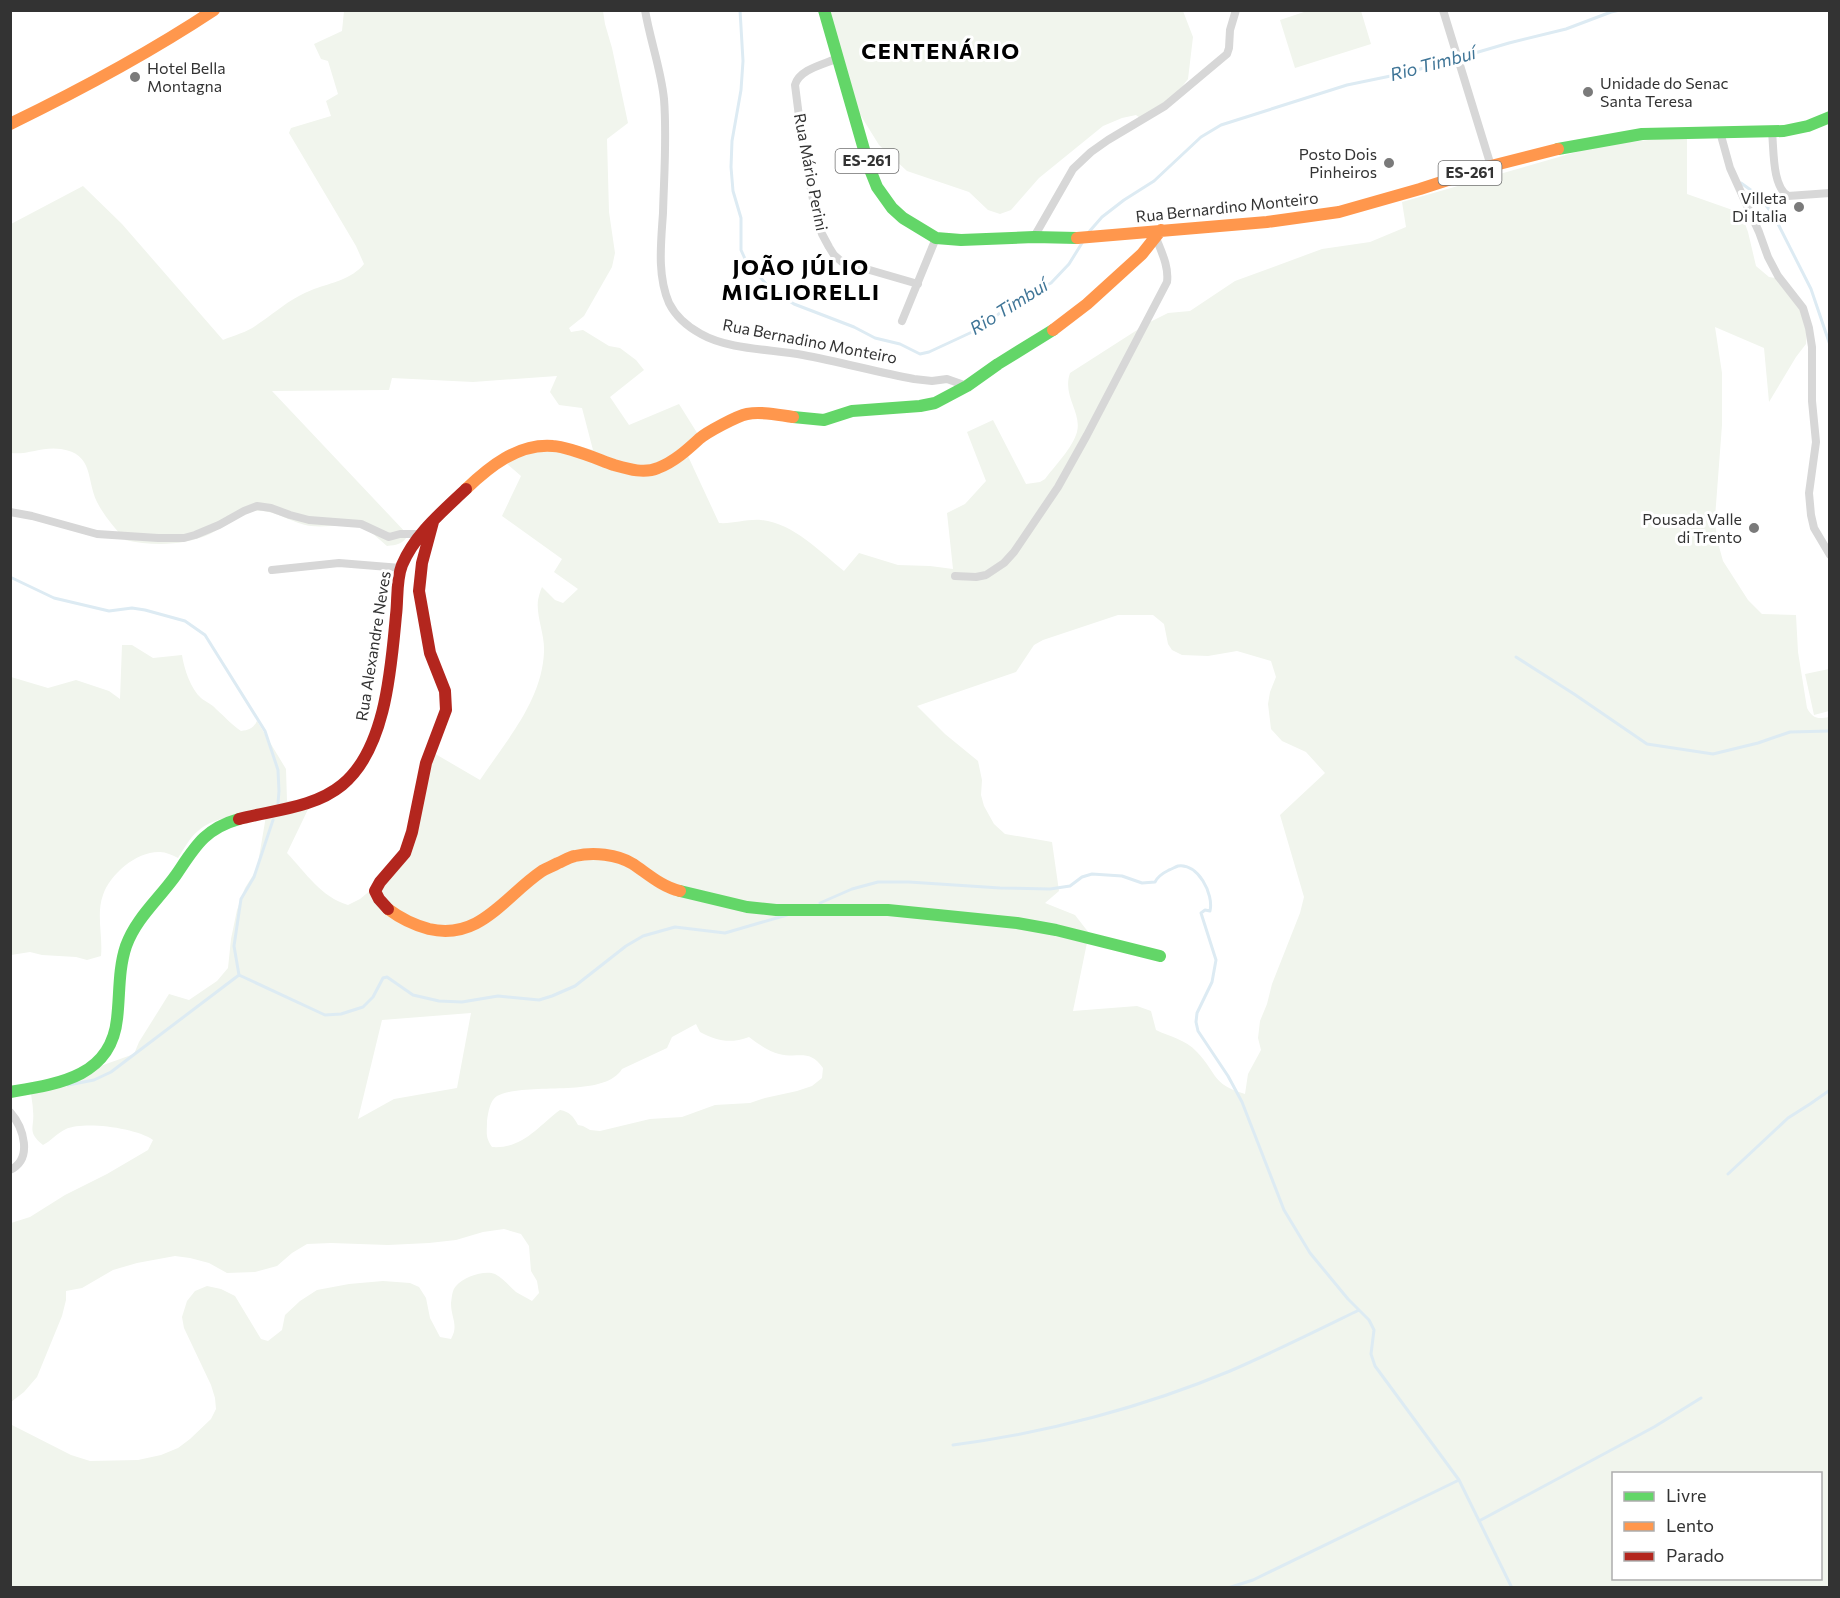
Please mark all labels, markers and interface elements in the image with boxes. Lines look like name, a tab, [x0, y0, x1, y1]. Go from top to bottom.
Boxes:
district label: CENTENÁRIO	[861, 37, 1021, 64]
water label: Rio Timbuí	[1387, 40, 1481, 85]
place label: Hotel Bella Montagna	[147, 58, 226, 95]
marker: Hotel Bella Montagna	[128, 70, 142, 84]
place label: Unidade do Senac Santa Teresa	[1600, 73, 1729, 110]
marker: Unidade do Senac Santa Teresa	[1581, 85, 1595, 99]
street label: Rua Mário Perini	[791, 111, 832, 232]
place label: Posto Dois Pinheiros	[1299, 144, 1377, 181]
road number: ES-261	[836, 149, 898, 173]
marker: Posto Dois Pinheiros	[1382, 156, 1396, 170]
road number: ES-261	[1438, 161, 1502, 185]
street label: Rua Bernardino Monteiro	[1135, 187, 1319, 226]
place label: Villeta Di Italia	[1732, 188, 1787, 225]
marker: Villeta Di Italia	[1792, 200, 1806, 214]
district label: JOÃO JÚLIO MIGLIORELLI	[721, 253, 881, 305]
water label: Rio Timbuí	[965, 272, 1055, 339]
street label: Rua Bernadino Monteiro	[721, 314, 899, 367]
place label: Pousada Valle di Trento	[1642, 509, 1742, 546]
marker: Pousada Valle di Trento	[1747, 521, 1761, 535]
street label: Rua Alexandre Neves	[351, 570, 394, 722]
legend	[1612, 1472, 1822, 1580]
text: Livre	[1666, 1484, 1707, 1506]
text: Lento	[1666, 1514, 1714, 1536]
text: Parado	[1666, 1544, 1724, 1566]

